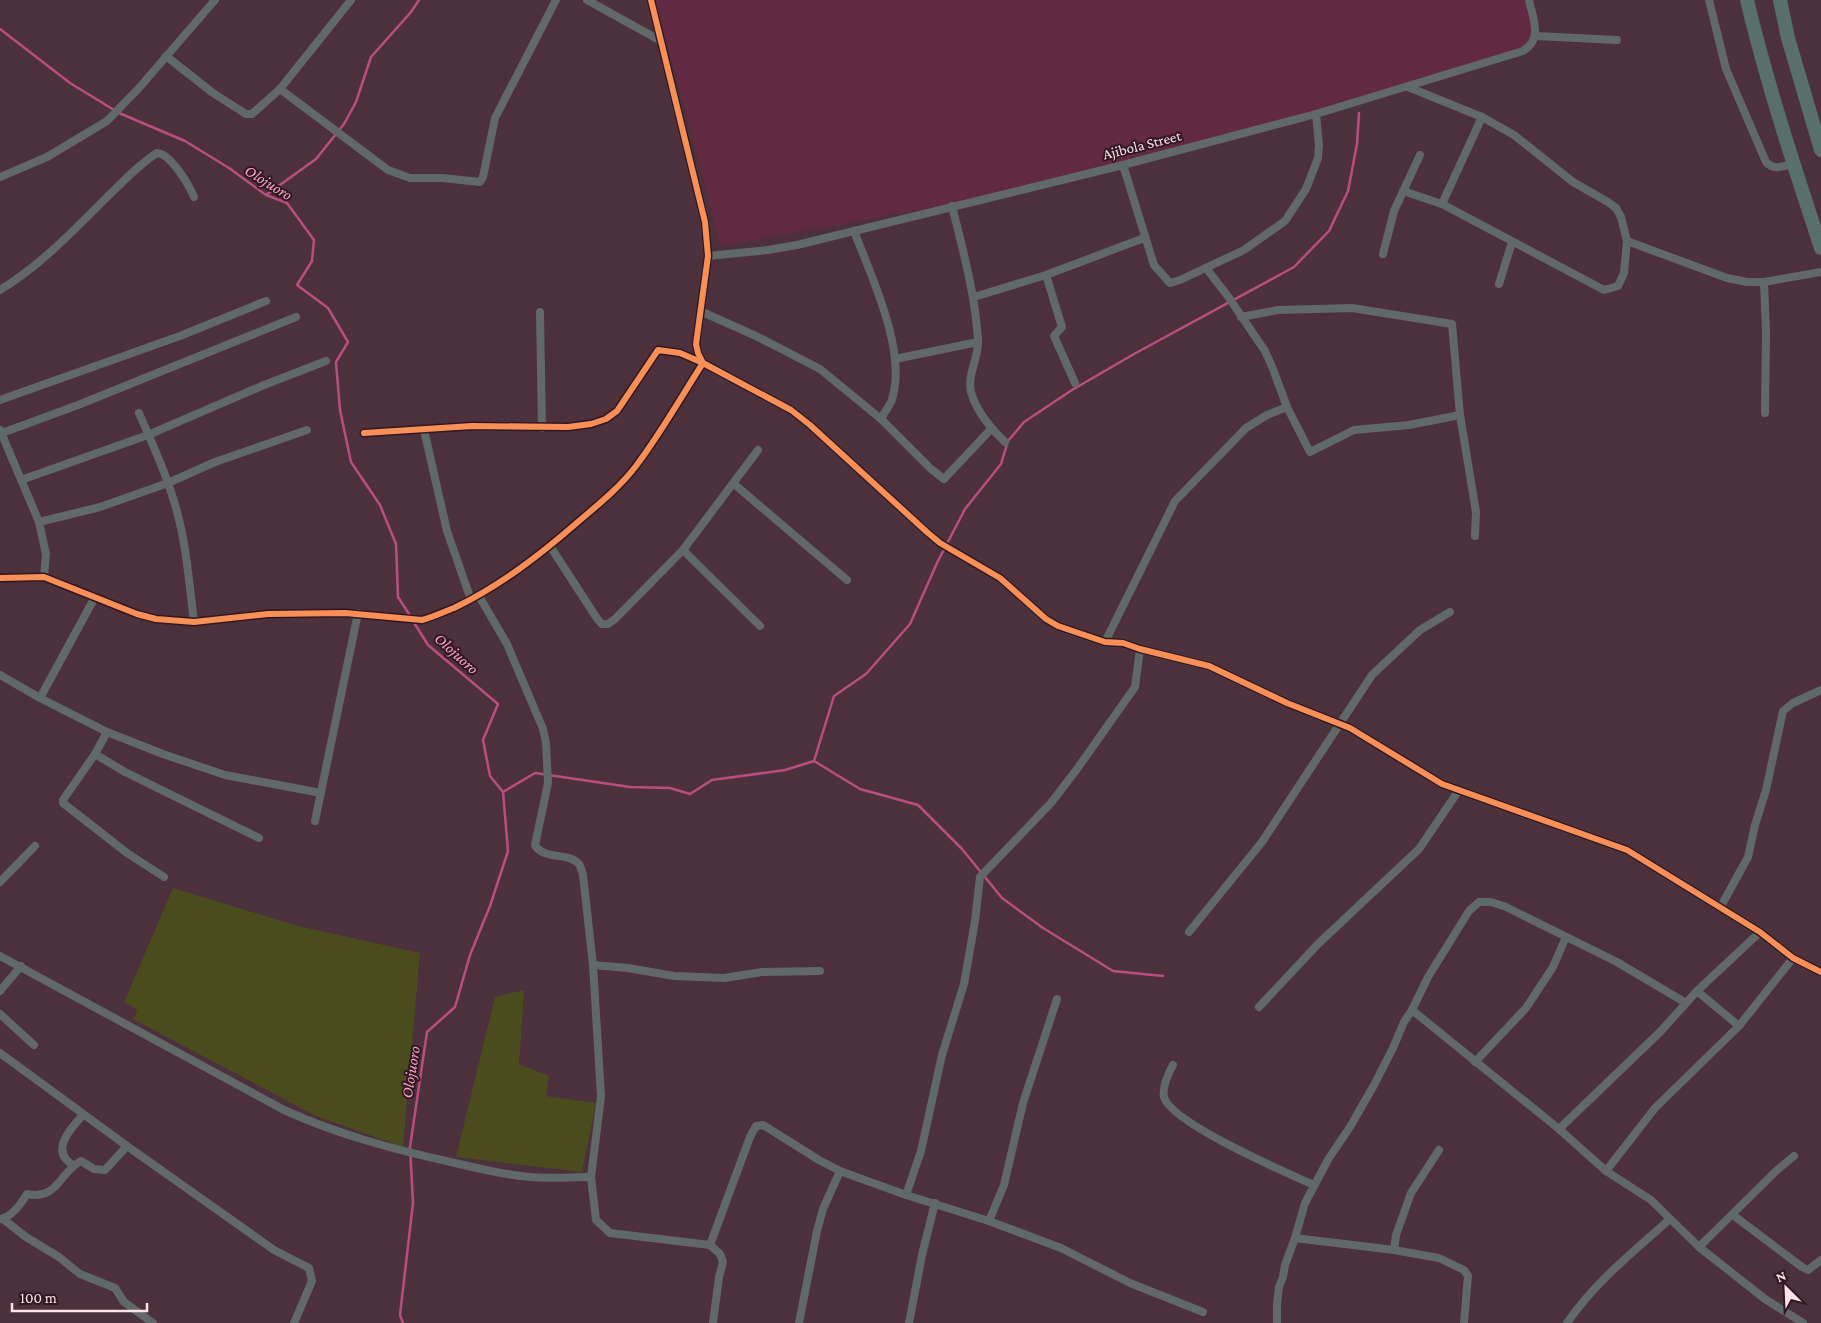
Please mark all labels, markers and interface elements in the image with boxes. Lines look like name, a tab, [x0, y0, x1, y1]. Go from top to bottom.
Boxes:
street label: Ajibola Street	[1101, 127, 1184, 163]
water label: Olojuoro	[241, 161, 296, 204]
water label: Olojuoro	[431, 630, 482, 678]
water label: Olojuoro	[398, 1045, 424, 1099]
north arrow	[1761, 1263, 1811, 1313]
text: N	[1773, 1267, 1789, 1285]
scale bar	[12, 1280, 148, 1312]
text: 100 m	[20, 1290, 57, 1306]

